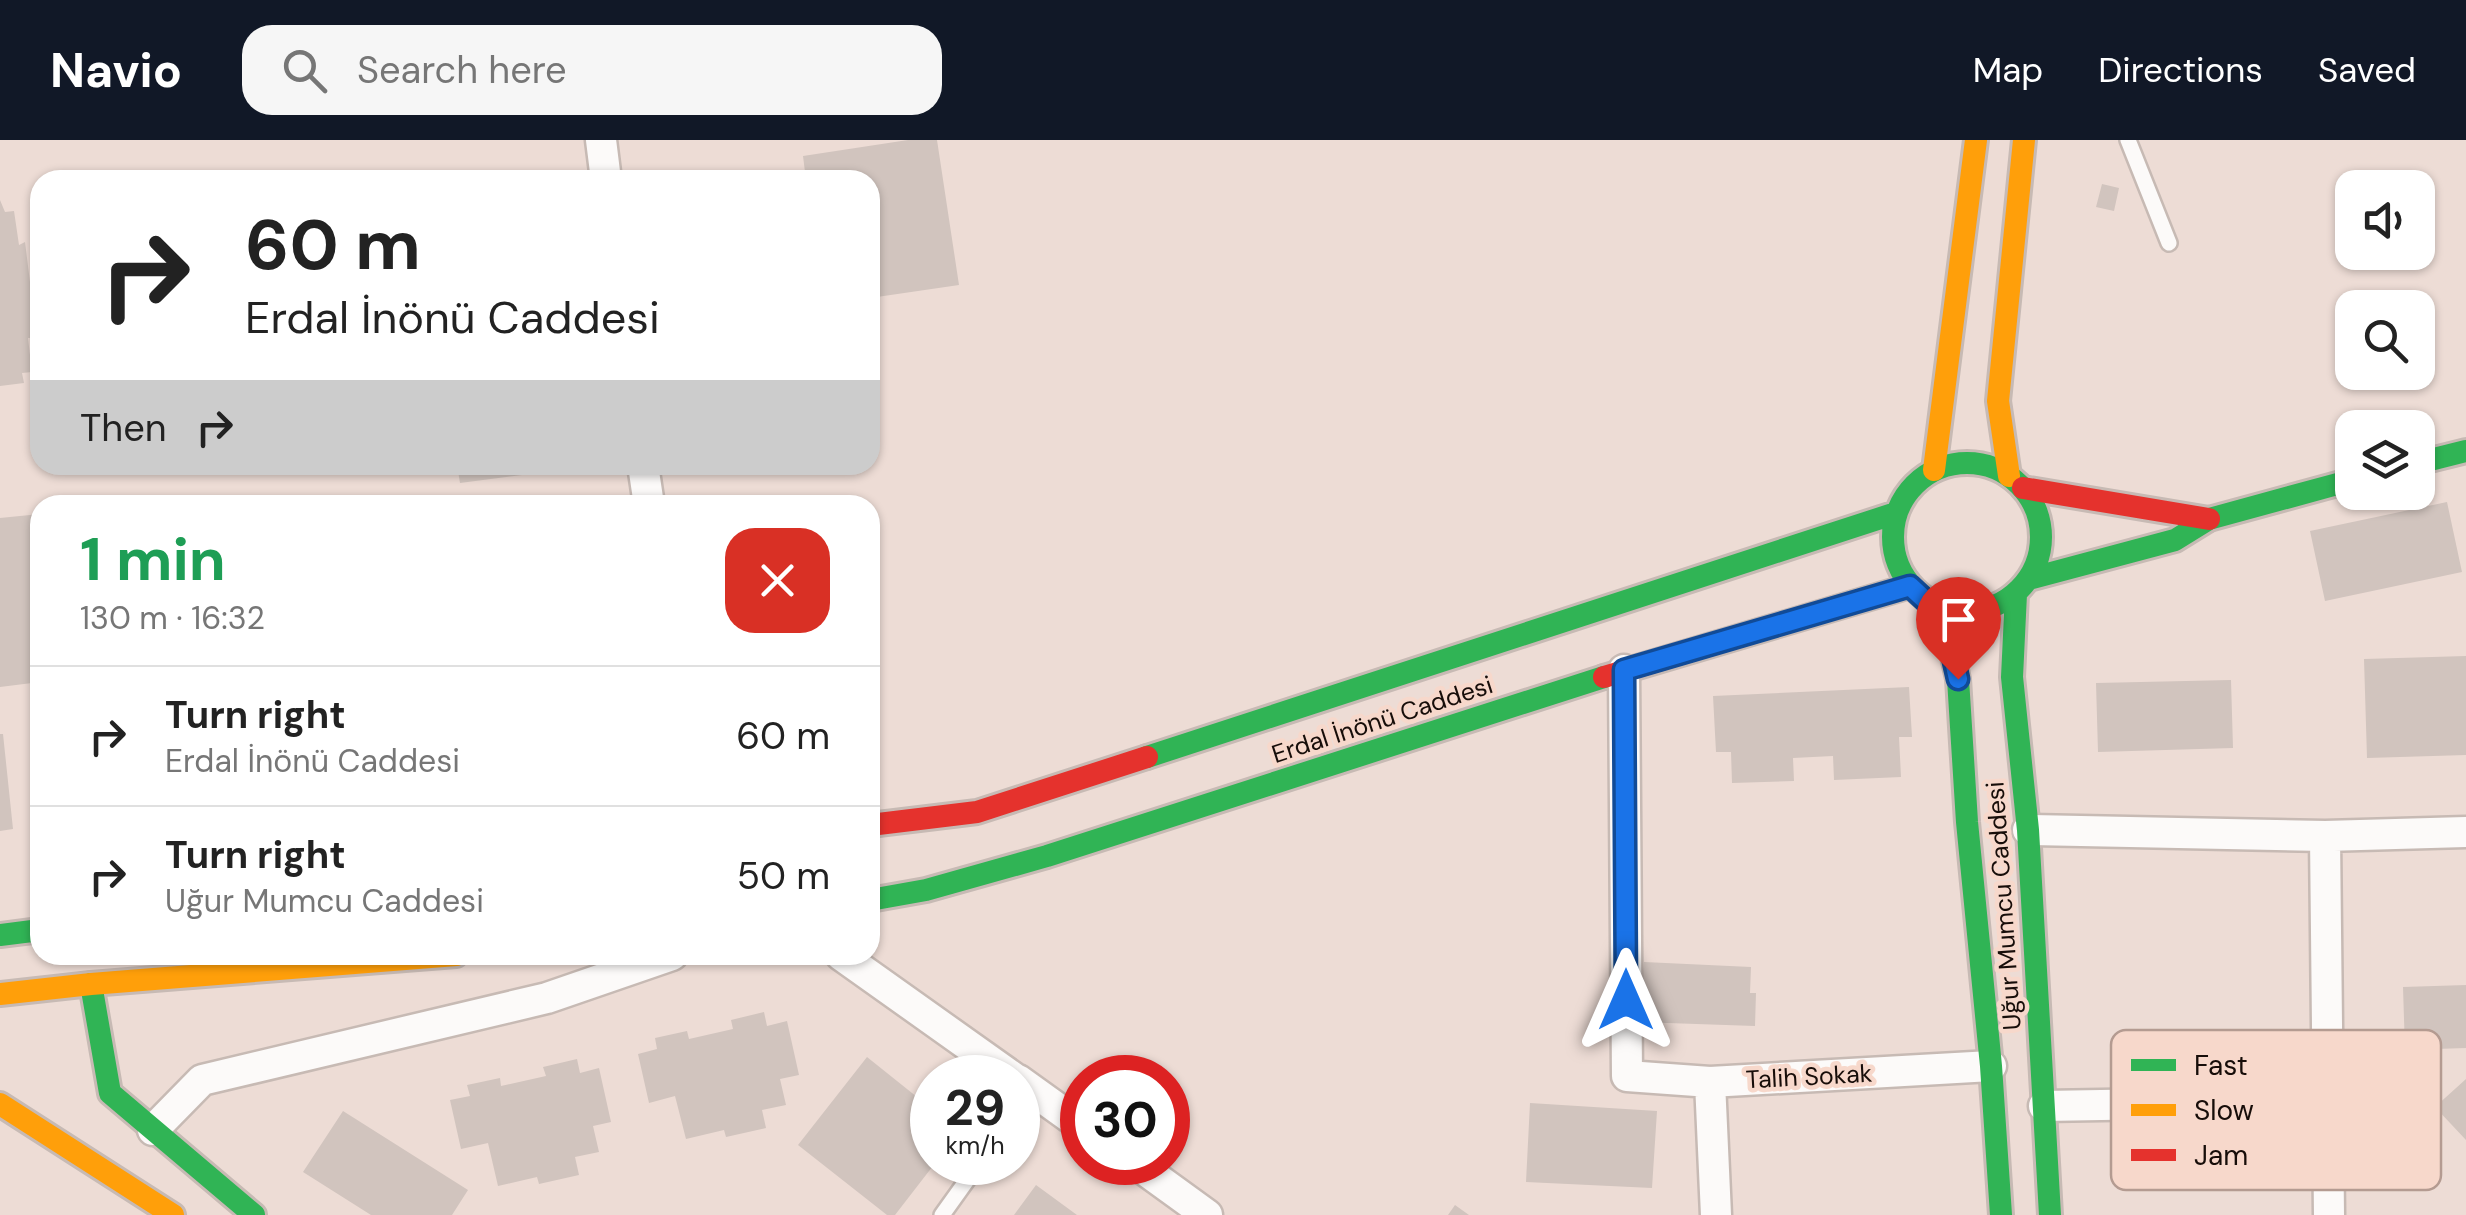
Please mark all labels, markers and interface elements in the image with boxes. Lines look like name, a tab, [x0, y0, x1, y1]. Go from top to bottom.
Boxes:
search box	[242, 25, 942, 115]
text: Navio	[50, 39, 182, 102]
icon: search	[277, 43, 332, 98]
text: Search here	[357, 45, 567, 95]
text: Map	[1973, 47, 2043, 93]
text: Directions	[2098, 47, 2263, 93]
text: Saved	[2318, 47, 2416, 93]
map controls	[2335, 170, 2435, 510]
button: sound	[2335, 170, 2435, 270]
text: 60 m	[245, 200, 421, 291]
icon: right	[80, 210, 210, 340]
text: Erdal İnönü Caddesi	[245, 288, 660, 347]
button: search	[2335, 290, 2435, 390]
icon: right	[187, 400, 242, 455]
text: Then	[80, 403, 167, 453]
button: layers	[2335, 410, 2435, 510]
text: 1 min	[80, 520, 226, 599]
button: close	[725, 528, 830, 633]
pin	[1916, 577, 2001, 680]
icon: arrive	[1931, 592, 1986, 647]
text: 130 m · 16:32	[80, 597, 265, 639]
street label: Erdal İnönü Caddesi	[1267, 668, 1497, 771]
text: Turn right	[165, 690, 346, 740]
icon: right	[80, 709, 135, 764]
text: 60 m	[736, 711, 830, 761]
text: Erdal İnönü Caddesi	[165, 740, 460, 782]
street label: Uğur Mumcu Caddesi	[1978, 781, 2029, 1031]
text: Turn right	[165, 830, 346, 880]
icon: right	[80, 849, 135, 904]
text: 50 m	[737, 851, 830, 901]
text: Uğur Mumcu Caddesi	[165, 880, 484, 922]
position arrow	[1574, 948, 1678, 1052]
legend	[2111, 1030, 2441, 1190]
text: Fast	[2194, 1047, 2248, 1084]
speed limit sign: 30	[1060, 1055, 1190, 1185]
street label: Talih Sokak	[1745, 1057, 1873, 1096]
text: 29	[945, 1075, 1005, 1141]
text: Slow	[2194, 1092, 2254, 1129]
text: km/h	[945, 1129, 1005, 1162]
text: Jam	[2194, 1137, 2248, 1174]

